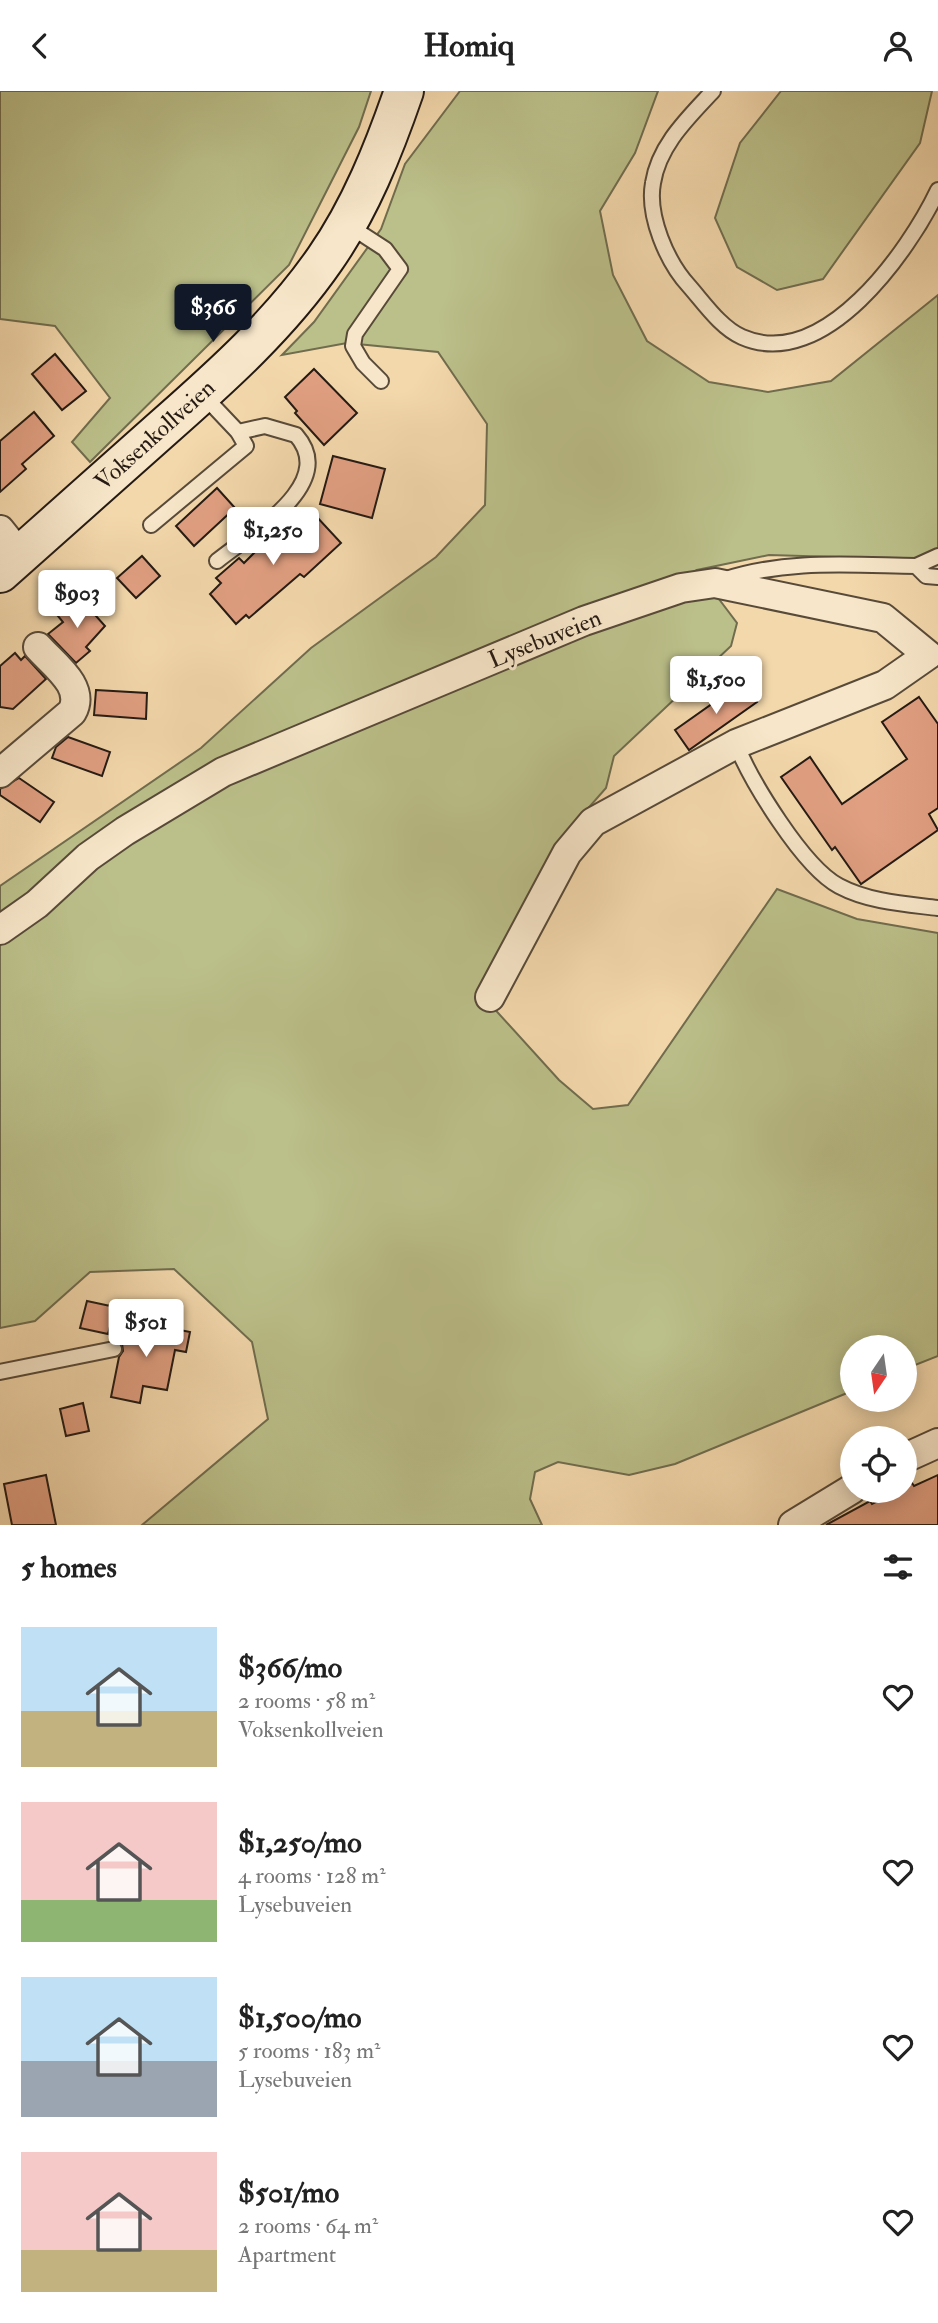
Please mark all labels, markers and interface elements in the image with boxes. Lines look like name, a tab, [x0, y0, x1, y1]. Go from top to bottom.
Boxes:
text: Homiq	[423, 26, 515, 66]
icon: back	[21, 27, 59, 65]
icon: person	[879, 27, 917, 65]
pin: $366	[172, 285, 254, 344]
text: $366	[190, 292, 236, 321]
street label: Voksenkollveien	[88, 373, 222, 497]
pin: $1,250	[216, 507, 330, 567]
text: $1,250	[243, 515, 303, 544]
pin: $903	[36, 571, 118, 630]
text: $903	[54, 578, 100, 607]
street label: Lysebuveien	[484, 602, 606, 676]
pin: $1,500	[659, 657, 773, 716]
text: $1,500	[686, 664, 746, 693]
pin: $501	[105, 1299, 187, 1359]
text: $501	[125, 1307, 167, 1336]
north arrow	[840, 1335, 917, 1412]
map controls	[840, 1335, 917, 1503]
button: locate	[840, 1426, 917, 1503]
icon: filters	[879, 1548, 917, 1586]
text: 5 homes	[21, 1549, 117, 1586]
text: $366/mo	[238, 1649, 342, 1686]
icon: home	[77, 1655, 161, 1739]
icon: heart	[879, 1678, 917, 1716]
text: 2 rooms · 58 m²	[238, 1686, 375, 1715]
text: Voksenkollveien	[238, 1715, 384, 1744]
text: $1,250/mo	[238, 1824, 362, 1861]
icon: home	[77, 1830, 161, 1914]
icon: heart	[879, 1853, 917, 1891]
text: 4 rooms · 128 m²	[238, 1861, 386, 1890]
text: Lysebuveien	[238, 1890, 352, 1919]
text: $1,500/mo	[238, 1999, 361, 2036]
icon: home	[77, 2005, 161, 2089]
icon: heart	[879, 2028, 917, 2066]
text: 5 rooms · 183 m²	[238, 2036, 381, 2065]
text: Lysebuveien	[238, 2065, 352, 2094]
text: $501/mo	[238, 2174, 339, 2211]
icon: home	[77, 2180, 161, 2264]
icon: heart	[879, 2203, 917, 2241]
text: 2 rooms · 64 m²	[238, 2211, 378, 2240]
text: Apartment	[238, 2240, 336, 2269]

